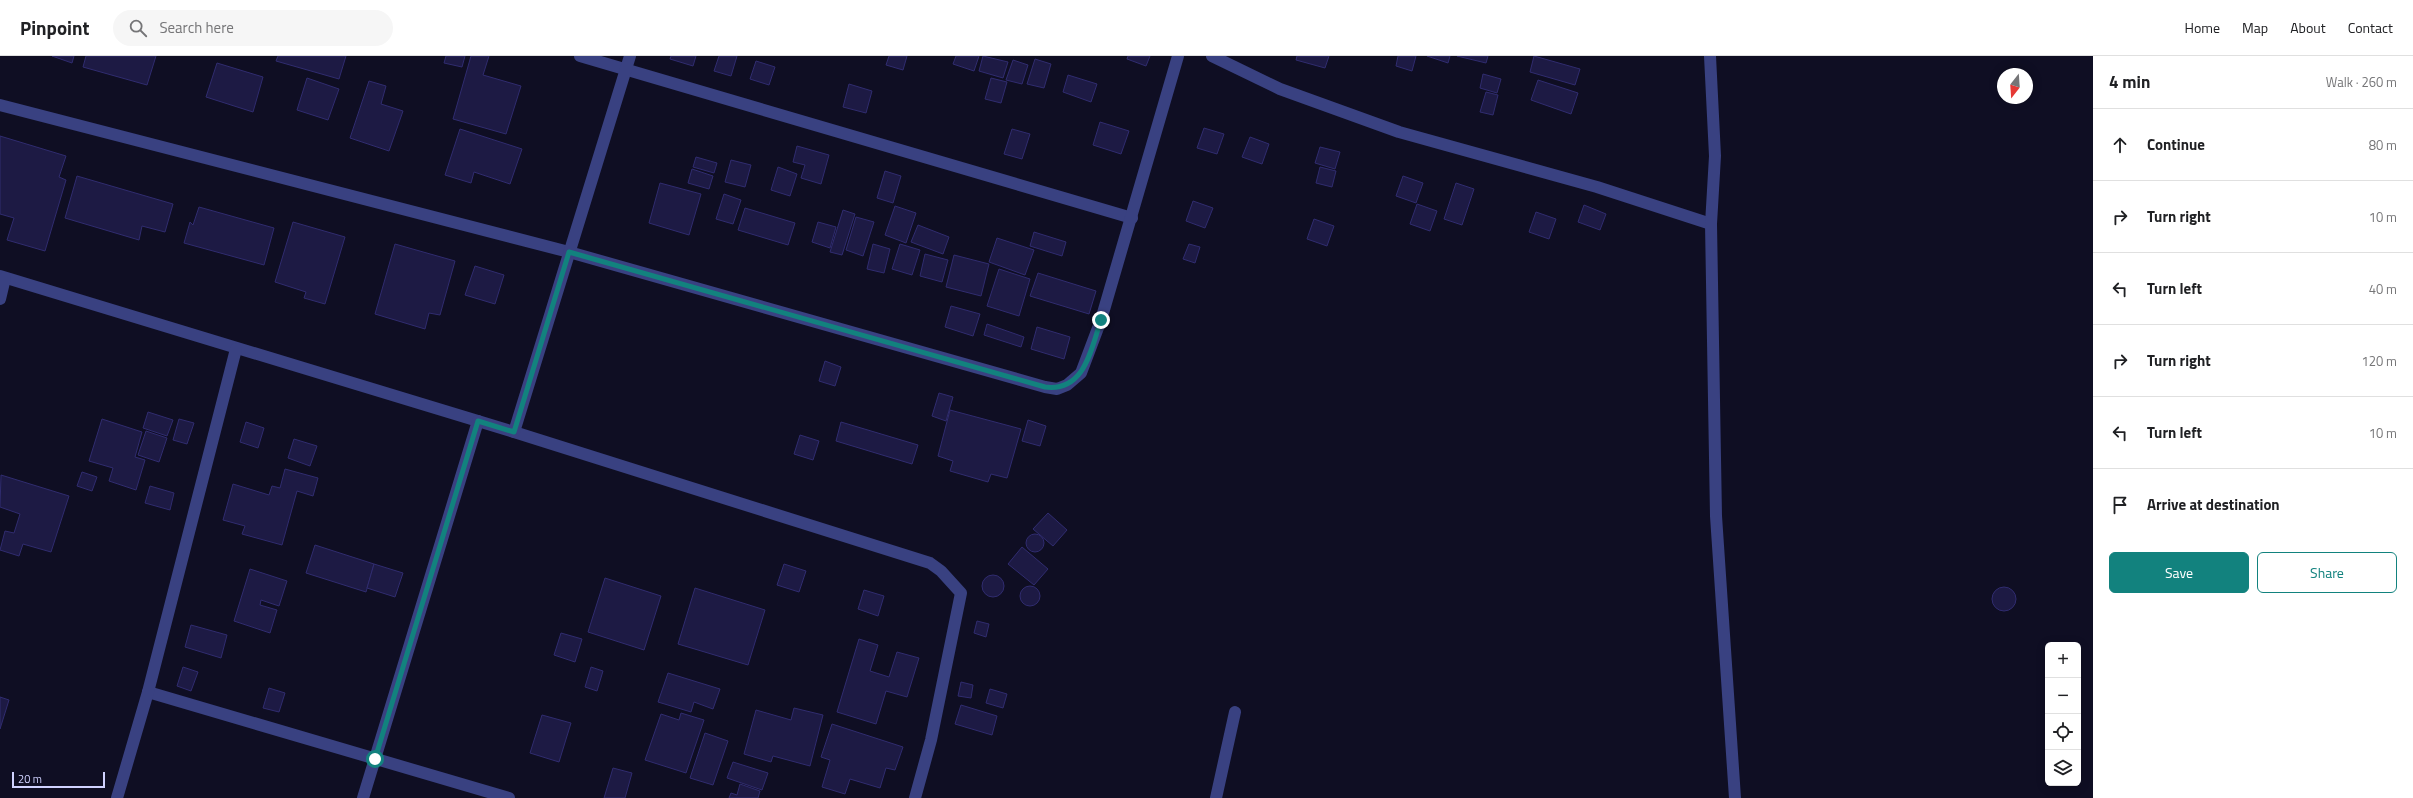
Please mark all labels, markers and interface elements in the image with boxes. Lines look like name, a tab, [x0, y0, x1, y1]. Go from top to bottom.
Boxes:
search box	[113, 10, 393, 46]
text: Pinpoint	[20, 13, 89, 42]
text: Search here	[159, 16, 234, 39]
icon: search	[127, 17, 149, 39]
text: Home	[2185, 17, 2220, 38]
text: Map	[2242, 17, 2268, 38]
text: About	[2290, 17, 2326, 38]
text: Contact	[2348, 17, 2393, 38]
north arrow	[1997, 68, 2033, 104]
text: 4 min	[2109, 69, 2150, 95]
text: Walk · 260 m	[2326, 72, 2397, 92]
text: Continue	[2147, 133, 2205, 156]
icon: ahead	[2109, 134, 2131, 156]
text: 80 m	[2369, 135, 2397, 155]
text: Turn right	[2147, 205, 2211, 228]
icon: right	[2109, 206, 2131, 228]
text: 10 m	[2369, 207, 2397, 227]
text: Turn left	[2147, 277, 2202, 300]
icon: left	[2109, 278, 2131, 300]
text: 40 m	[2369, 279, 2397, 299]
route end	[1092, 311, 1110, 329]
text: Turn right	[2147, 349, 2211, 372]
icon: right	[2109, 350, 2131, 372]
text: 120 m	[2361, 351, 2397, 371]
text: Turn left	[2147, 421, 2202, 444]
icon: left	[2109, 422, 2131, 444]
text: 10 m	[2369, 423, 2397, 443]
text: Arrive at destination	[2147, 493, 2280, 516]
icon: arrive	[2109, 494, 2131, 516]
button: Save	[2109, 552, 2249, 593]
button: Share	[2257, 552, 2397, 593]
map controls	[2045, 642, 2081, 786]
button: +	[2045, 642, 2081, 678]
button: −	[2045, 678, 2081, 714]
button: locate	[2045, 714, 2081, 750]
route start	[366, 750, 384, 768]
button: layers	[2045, 750, 2081, 786]
scale bar	[12, 770, 105, 789]
text: 20 m	[18, 771, 42, 787]

